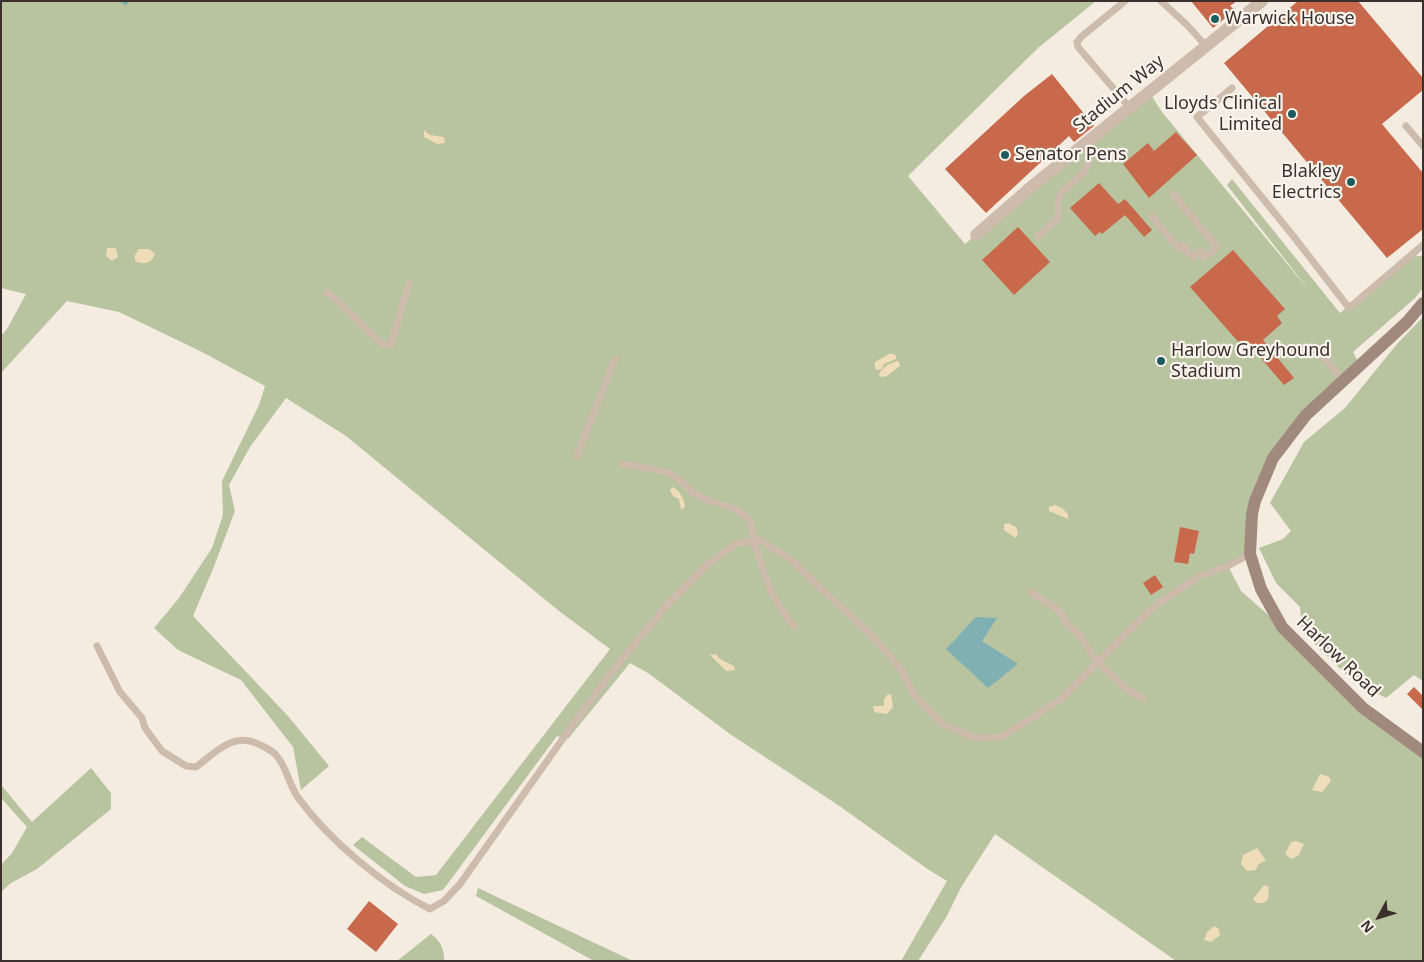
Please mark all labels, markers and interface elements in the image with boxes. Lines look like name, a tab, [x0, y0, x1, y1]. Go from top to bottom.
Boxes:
place label: Warwick House	[1225, 8, 1355, 30]
marker: Warwick House	[1209, 13, 1221, 25]
street label: Stadium Way	[1069, 51, 1169, 137]
place label: Lloyds Clinical Limited	[1164, 93, 1282, 136]
marker: Lloyds Clinical Limited	[1286, 108, 1298, 120]
place label: Senator Pens	[1015, 144, 1127, 166]
marker: Senator Pens	[999, 149, 1011, 161]
place label: Blakley Electrics	[1272, 161, 1341, 203]
marker: Blakley Electrics	[1345, 176, 1357, 188]
place label: Harlow Greyhound Stadium	[1171, 340, 1330, 382]
marker: Harlow Greyhound Stadium	[1155, 355, 1167, 367]
street label: Harlow Road	[1292, 612, 1384, 702]
north arrow	[1354, 892, 1404, 942]
text: N	[1356, 916, 1378, 937]

